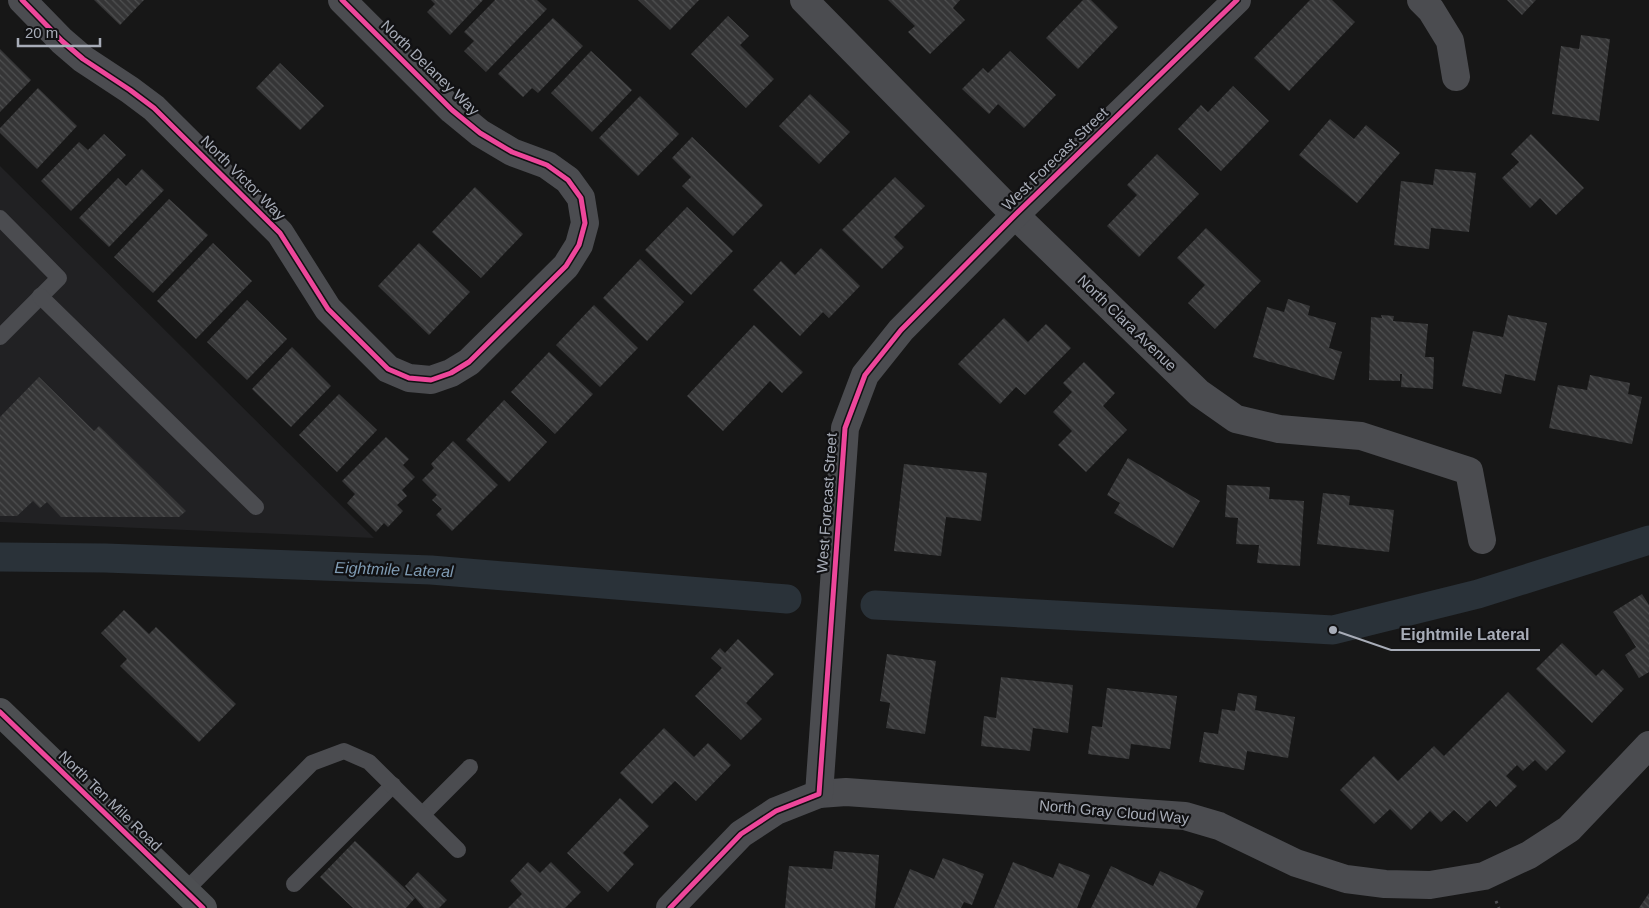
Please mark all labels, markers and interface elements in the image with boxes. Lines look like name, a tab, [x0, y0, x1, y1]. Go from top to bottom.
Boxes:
scale bar	[18, 15, 100, 47]
street label: North Delaney Way	[378, 17, 483, 119]
text: 20 m	[25, 24, 58, 41]
street label: West Forecast Street	[998, 103, 1112, 214]
street label: North Victor Way	[198, 132, 290, 224]
street label: North Clara Avenue	[1074, 271, 1180, 374]
street label: West Forecast Street	[813, 431, 840, 574]
water label: Eightmile Lateral	[334, 559, 454, 580]
callout: Eightmile Lateral	[1391, 619, 1540, 650]
text: Eightmile Lateral	[1401, 626, 1529, 643]
street label: North Ten Mile Road	[55, 747, 165, 854]
street label: North Gray Cloud Way	[1038, 796, 1190, 827]

